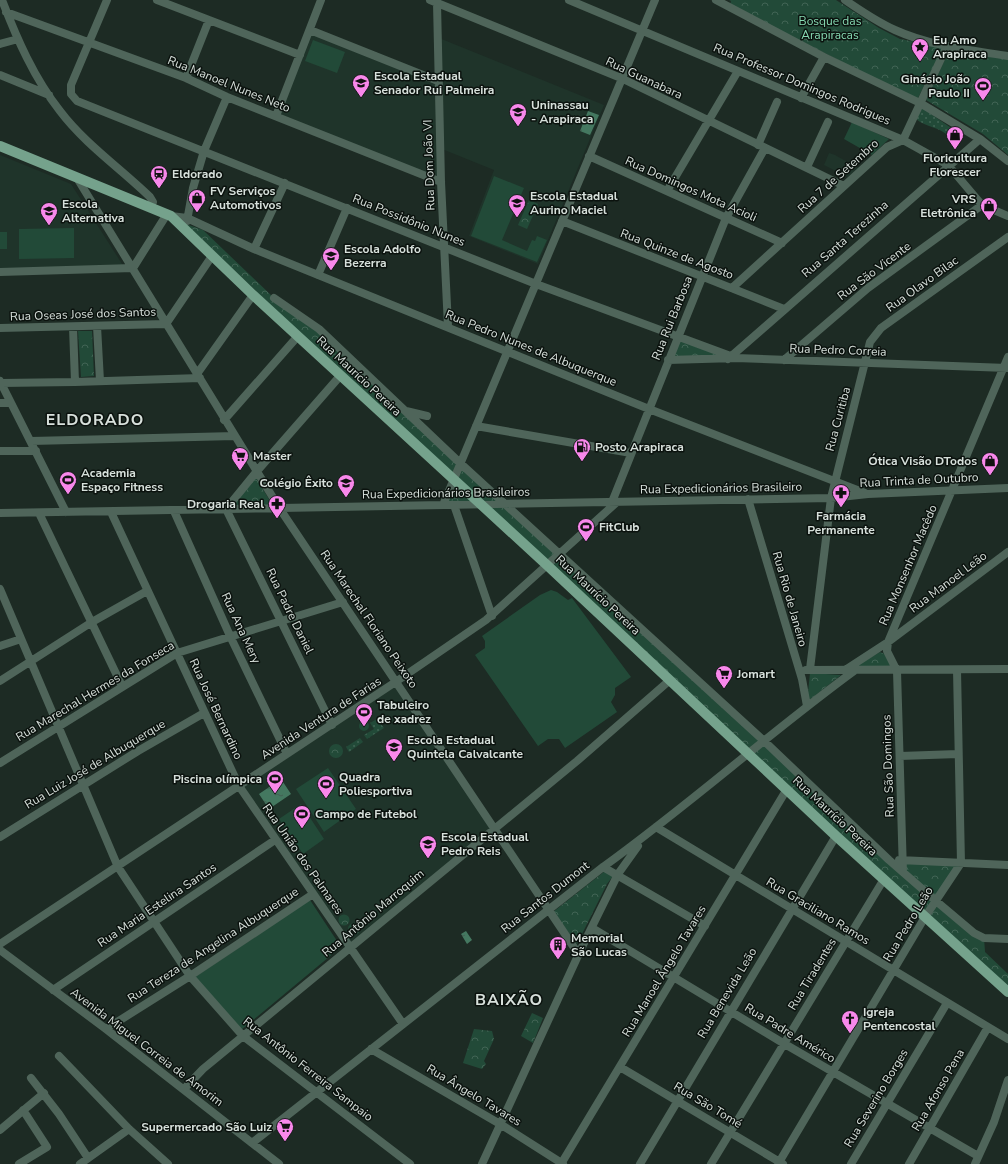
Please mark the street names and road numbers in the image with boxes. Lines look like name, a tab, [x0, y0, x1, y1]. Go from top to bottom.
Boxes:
street label: Rua Professor Domingos Rodrigues	[711, 39, 893, 129]
street label: Rua Manoel Nunes Neto	[165, 52, 293, 116]
street label: Rua Guanabara	[603, 53, 685, 103]
street label: Rua Dom João VI	[419, 119, 439, 211]
street label: Rua 7 de Setembro	[794, 135, 882, 217]
street label: Rua Domingos Mota Acioli	[623, 153, 759, 225]
street label: Rua Possidônio Nunes	[350, 190, 468, 250]
street label: Rua Santa Terezinha	[798, 197, 892, 281]
street label: Rua Quinze de Agosto	[618, 225, 736, 283]
street label: Rua São Vicente	[834, 238, 914, 304]
street label: Rua Olavo Bilac	[883, 252, 962, 316]
street label: Rua Rui Barbosa	[648, 274, 696, 362]
street label: Rua Oseas José dos Santos	[10, 303, 157, 325]
street label: Rua Pedro Nunes de Albuquerque	[443, 306, 619, 390]
street label: Rua Maurício Pereira	[313, 332, 405, 420]
street label: Rua Pedro Correia	[789, 340, 887, 360]
street label: Rua Curitiba	[822, 385, 854, 453]
street label: Rua Trinta de Outubro	[859, 469, 979, 491]
street label: Rua Expedicionários Brasileiro	[640, 479, 803, 497]
street label: Rua Expedicionários Brasileiros	[362, 484, 530, 502]
street label: Rua Monsenhor Macêdo	[875, 502, 941, 628]
street label: Rua Marechal Floriano Peixoto	[317, 547, 422, 692]
street label: Rua Manoel Leão	[906, 547, 990, 616]
street label: Rua Rio de Janeiro	[769, 550, 811, 649]
street label: Rua Maurício Pereira	[552, 551, 644, 639]
street label: Rua Padre Daniel	[262, 566, 318, 657]
street label: Rua Ana Mery	[218, 590, 265, 667]
street label: Rua Marechal Hermes da Fonseca	[13, 637, 177, 745]
street label: Rua José Bernardino	[186, 656, 247, 762]
street label: Avenida Ventura de Farias	[258, 673, 385, 763]
street label: Rua São Domingos	[878, 714, 898, 818]
street label: Rua Luiz José de Albuquerque	[22, 716, 168, 812]
street label: Rua Maurício Pereira	[789, 772, 881, 860]
street label: Rua União dos Palmares	[259, 801, 347, 918]
street label: Rua Santos Dumont	[498, 857, 593, 937]
street label: Rua Maria Estelina Santos	[94, 859, 220, 951]
street label: Rua Antônio Marroquim	[319, 866, 427, 960]
street label: Rua Graciliano Ramos	[763, 874, 873, 948]
street label: Rua Pedro Leão	[879, 883, 937, 964]
street label: Rua Tereza de Angelina Albuquerque	[124, 884, 302, 1006]
street label: Rua Manoel Ângelo Tavares	[618, 902, 710, 1040]
street label: Rua Tiradentes	[784, 935, 840, 1013]
street label: Rua Benevida Leão	[694, 944, 761, 1041]
street label: Avenida Miguel Correia de Amorim	[67, 984, 227, 1110]
street label: Rua Padre Américo	[742, 1000, 839, 1067]
street label: Rua Antônio Ferreira Sampaio	[240, 1013, 377, 1125]
street label: Rua Severino Borges	[840, 1046, 912, 1150]
street label: Rua Afonso Pena	[908, 1046, 968, 1134]
street label: Rua Ângelo Tavares	[424, 1060, 525, 1130]
street label: Rua São Tomé	[671, 1078, 745, 1132]

